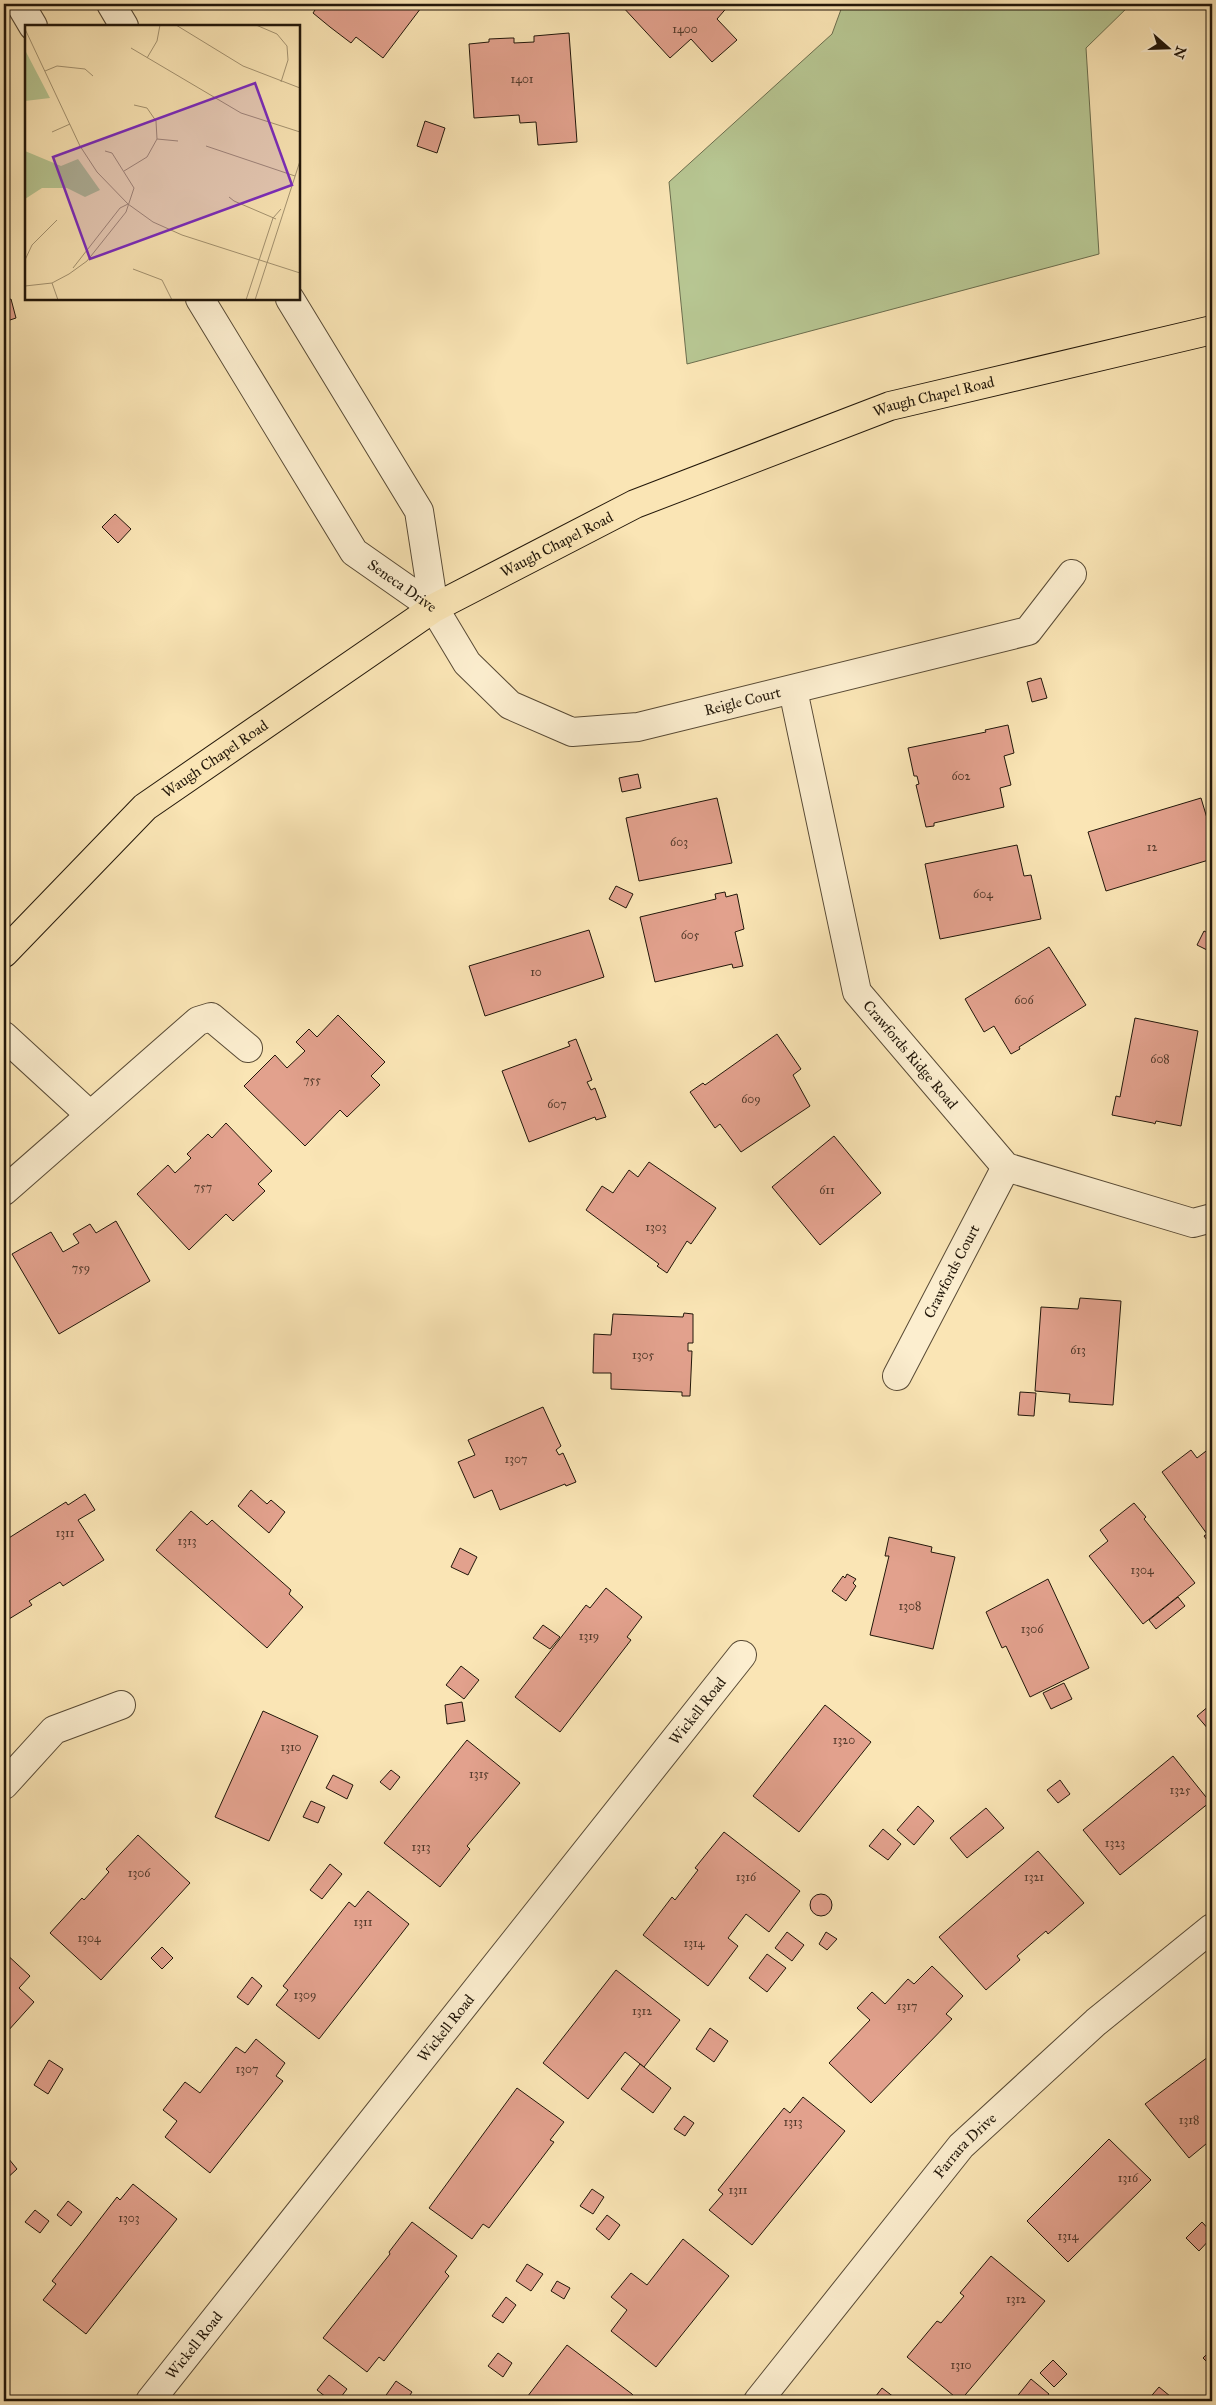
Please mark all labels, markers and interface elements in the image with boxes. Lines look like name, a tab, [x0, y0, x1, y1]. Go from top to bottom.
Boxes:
house number: 1400	[672, 22, 698, 36]
north arrow	[1144, 22, 1194, 72]
inset map	[25, 25, 300, 300]
text: N	[1170, 44, 1190, 61]
house number: 1401	[510, 72, 534, 86]
street label: Waugh Chapel Road	[870, 373, 997, 421]
street label: Waugh Chapel Road	[497, 508, 617, 581]
street label: Seneca Drive	[364, 555, 440, 616]
street label: Reigle Court	[702, 683, 783, 719]
street label: Waugh Chapel Road	[159, 716, 272, 801]
house number: 602	[951, 769, 971, 783]
house number: 603	[670, 835, 688, 849]
house number: 12	[1147, 840, 1157, 854]
house number: 604	[973, 887, 993, 901]
house number: 605	[681, 928, 700, 942]
house number: 10	[530, 965, 542, 979]
house number: 606	[1014, 993, 1034, 1007]
street label: Crawfords Ridge Road	[859, 997, 962, 1113]
house number: 608	[1150, 1052, 1170, 1066]
house number: 755	[303, 1073, 321, 1087]
house number: 609	[741, 1092, 761, 1106]
house number: 607	[547, 1097, 567, 1111]
house number: 757	[194, 1180, 212, 1194]
house number: 611	[819, 1183, 835, 1197]
house number: 1303	[645, 1220, 667, 1234]
street label: Crawfords Court	[920, 1221, 984, 1321]
house number: 759	[72, 1261, 90, 1275]
house number: 613	[1070, 1343, 1086, 1357]
house number: 1305	[632, 1348, 654, 1362]
house number: 1307	[505, 1452, 527, 1466]
house number: 1311	[55, 1526, 75, 1540]
house number: 1313	[177, 1534, 197, 1548]
house number: 1304	[1130, 1563, 1154, 1577]
house number: 1308	[899, 1599, 921, 1613]
house number: 1306	[1021, 1622, 1044, 1636]
house number: 1319	[579, 1629, 599, 1643]
street label: Wickell Road	[665, 1673, 730, 1748]
house number: 1320	[833, 1733, 855, 1747]
house number: 1310	[280, 1740, 302, 1754]
house number: 1315	[469, 1767, 489, 1781]
house number: 1325	[1170, 1783, 1191, 1797]
house number: 1323	[1105, 1836, 1125, 1850]
house number: 1313	[411, 1840, 431, 1854]
house number: 1306	[128, 1866, 151, 1880]
house number: 1316	[736, 1870, 757, 1884]
house number: 1321	[1024, 1870, 1044, 1884]
house number: 1311	[353, 1915, 373, 1929]
house number: 1304	[77, 1931, 101, 1945]
house number: 1314	[684, 1936, 705, 1950]
house number: 1309	[294, 1988, 316, 2002]
street label: Wickell Road	[414, 1990, 478, 2066]
house number: 1317	[897, 1999, 917, 2013]
house number: 1312	[632, 2004, 652, 2018]
house number: 1307	[236, 2062, 258, 2076]
street label: Farrara Drive	[930, 2109, 1000, 2182]
house number: 1318	[1179, 2113, 1199, 2127]
house number: 1313	[783, 2115, 803, 2129]
house number: 1316	[1118, 2171, 1139, 2185]
house number: 1311	[728, 2183, 748, 2197]
house number: 1303	[118, 2211, 140, 2225]
house number: 1314	[1058, 2229, 1079, 2243]
house number: 1312	[1006, 2292, 1026, 2306]
street label: Wickell Road	[162, 2308, 227, 2383]
house number: 1310	[950, 2358, 972, 2372]

